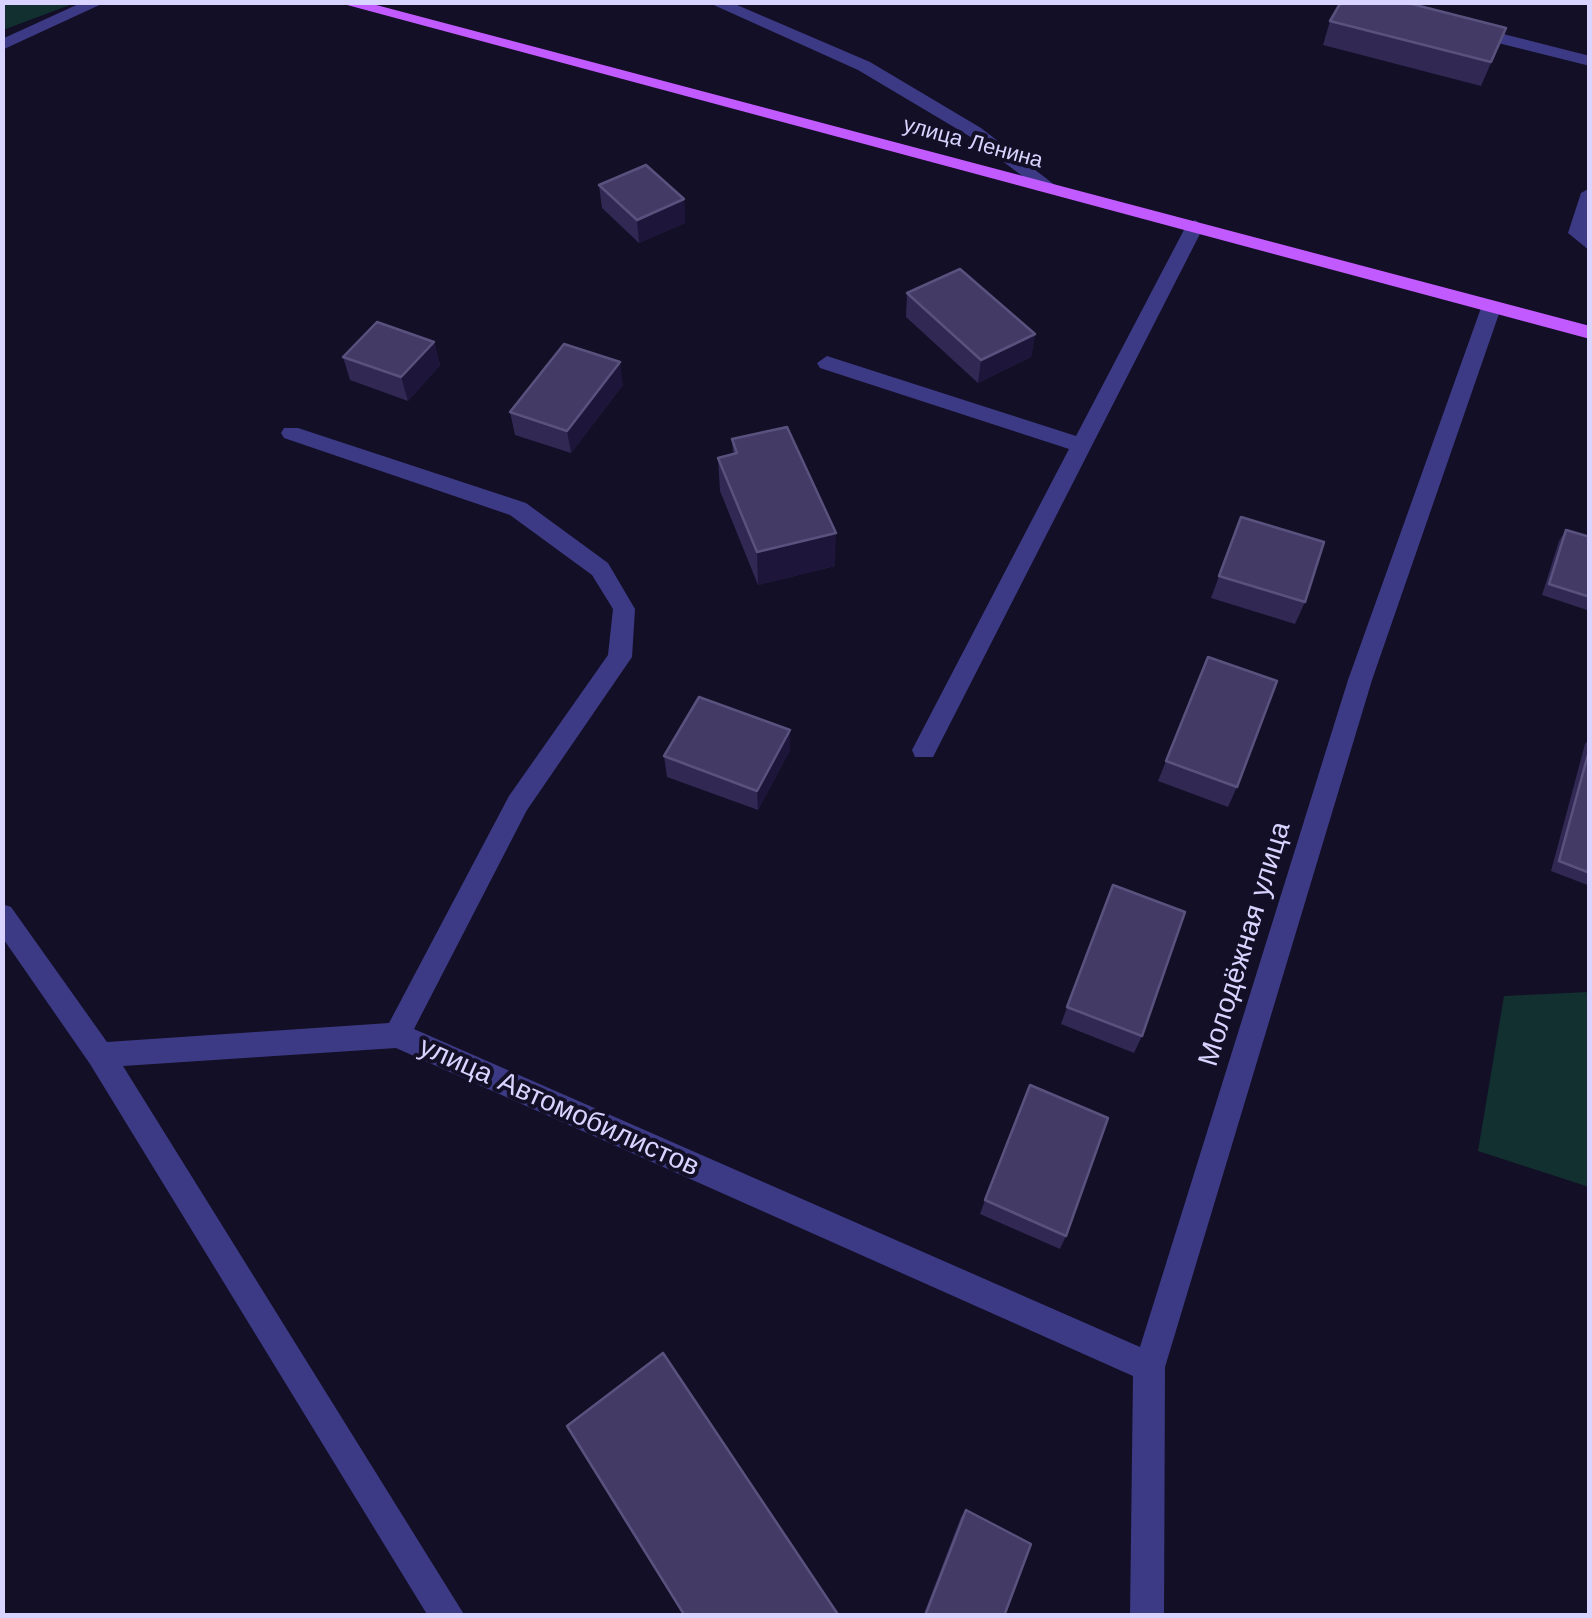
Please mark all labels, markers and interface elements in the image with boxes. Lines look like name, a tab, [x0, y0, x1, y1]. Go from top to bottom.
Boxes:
street label: улица Ленина	[900, 112, 1046, 174]
street label: Молодёжная улица	[1192, 818, 1298, 1070]
street label: улица Автомобилистов	[414, 1030, 704, 1184]

